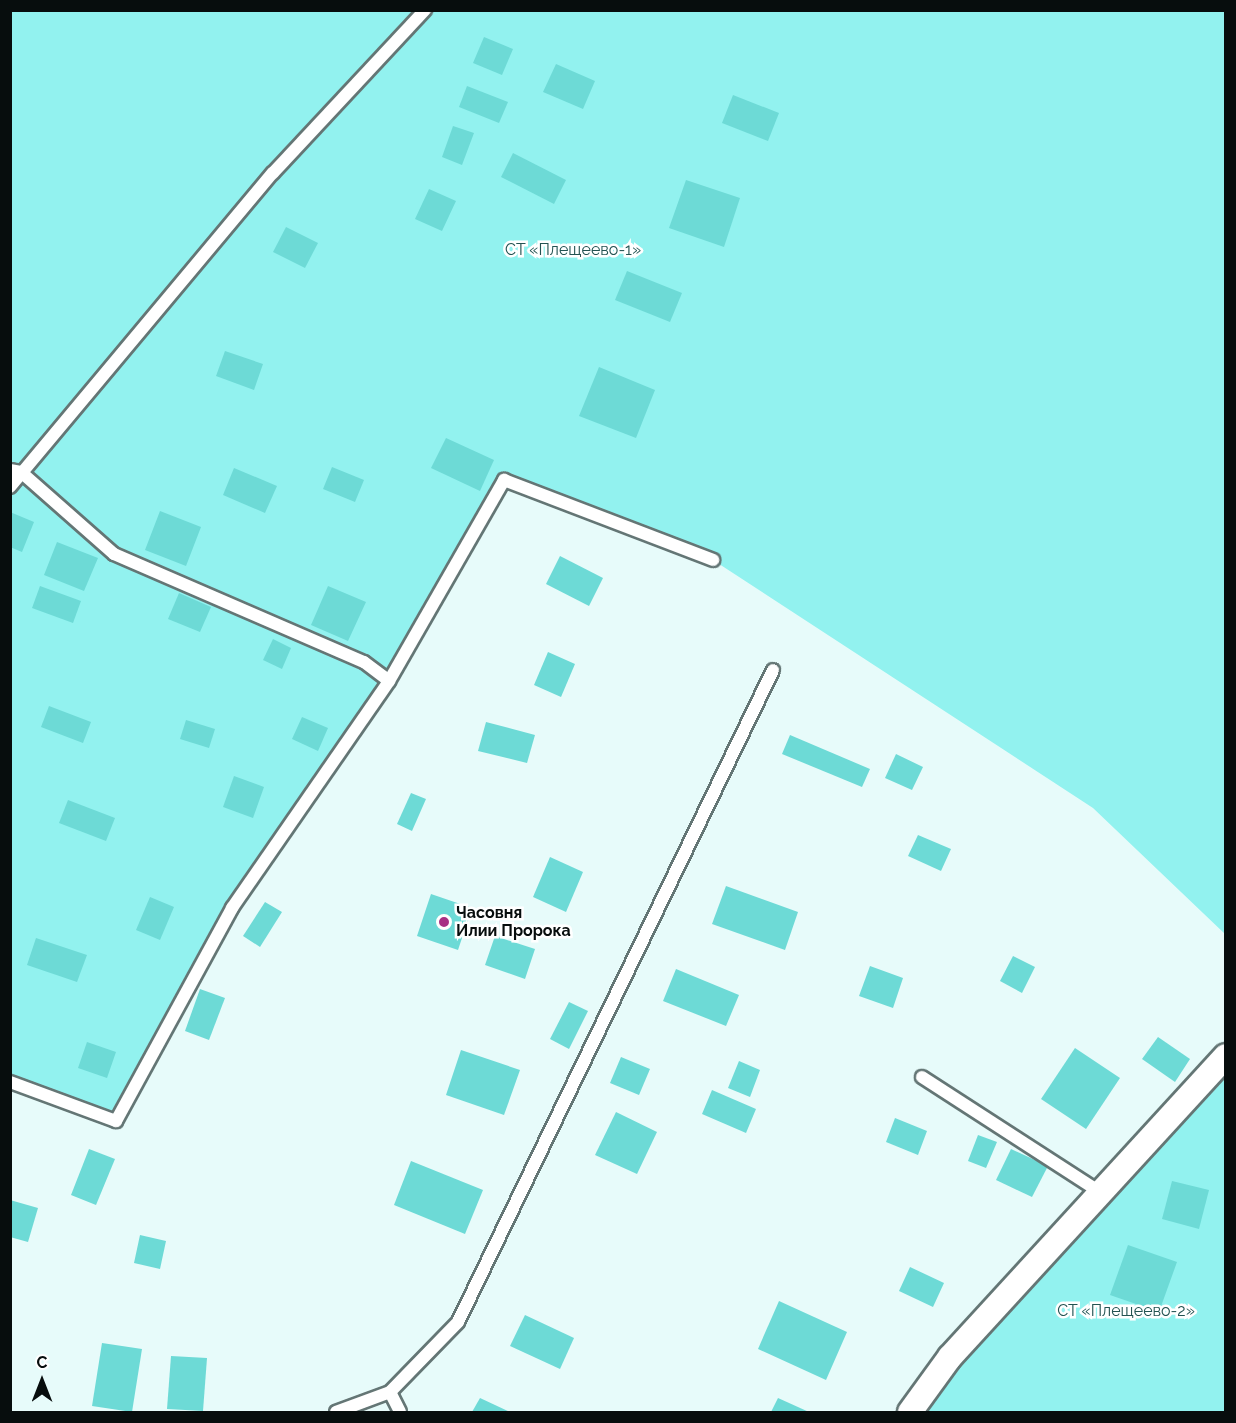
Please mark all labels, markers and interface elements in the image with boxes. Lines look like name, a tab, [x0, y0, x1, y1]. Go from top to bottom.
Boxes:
park label: СТ «Плещеево-1»	[505, 240, 641, 260]
place label: Часовня Илии Пророка	[456, 903, 571, 941]
marker: Часовня Илии Пророка	[437, 915, 451, 929]
park label: СТ «Плещеево-2»	[1057, 1301, 1195, 1321]
north arrow	[12, 1351, 72, 1411]
text: С	[37, 1353, 47, 1372]

